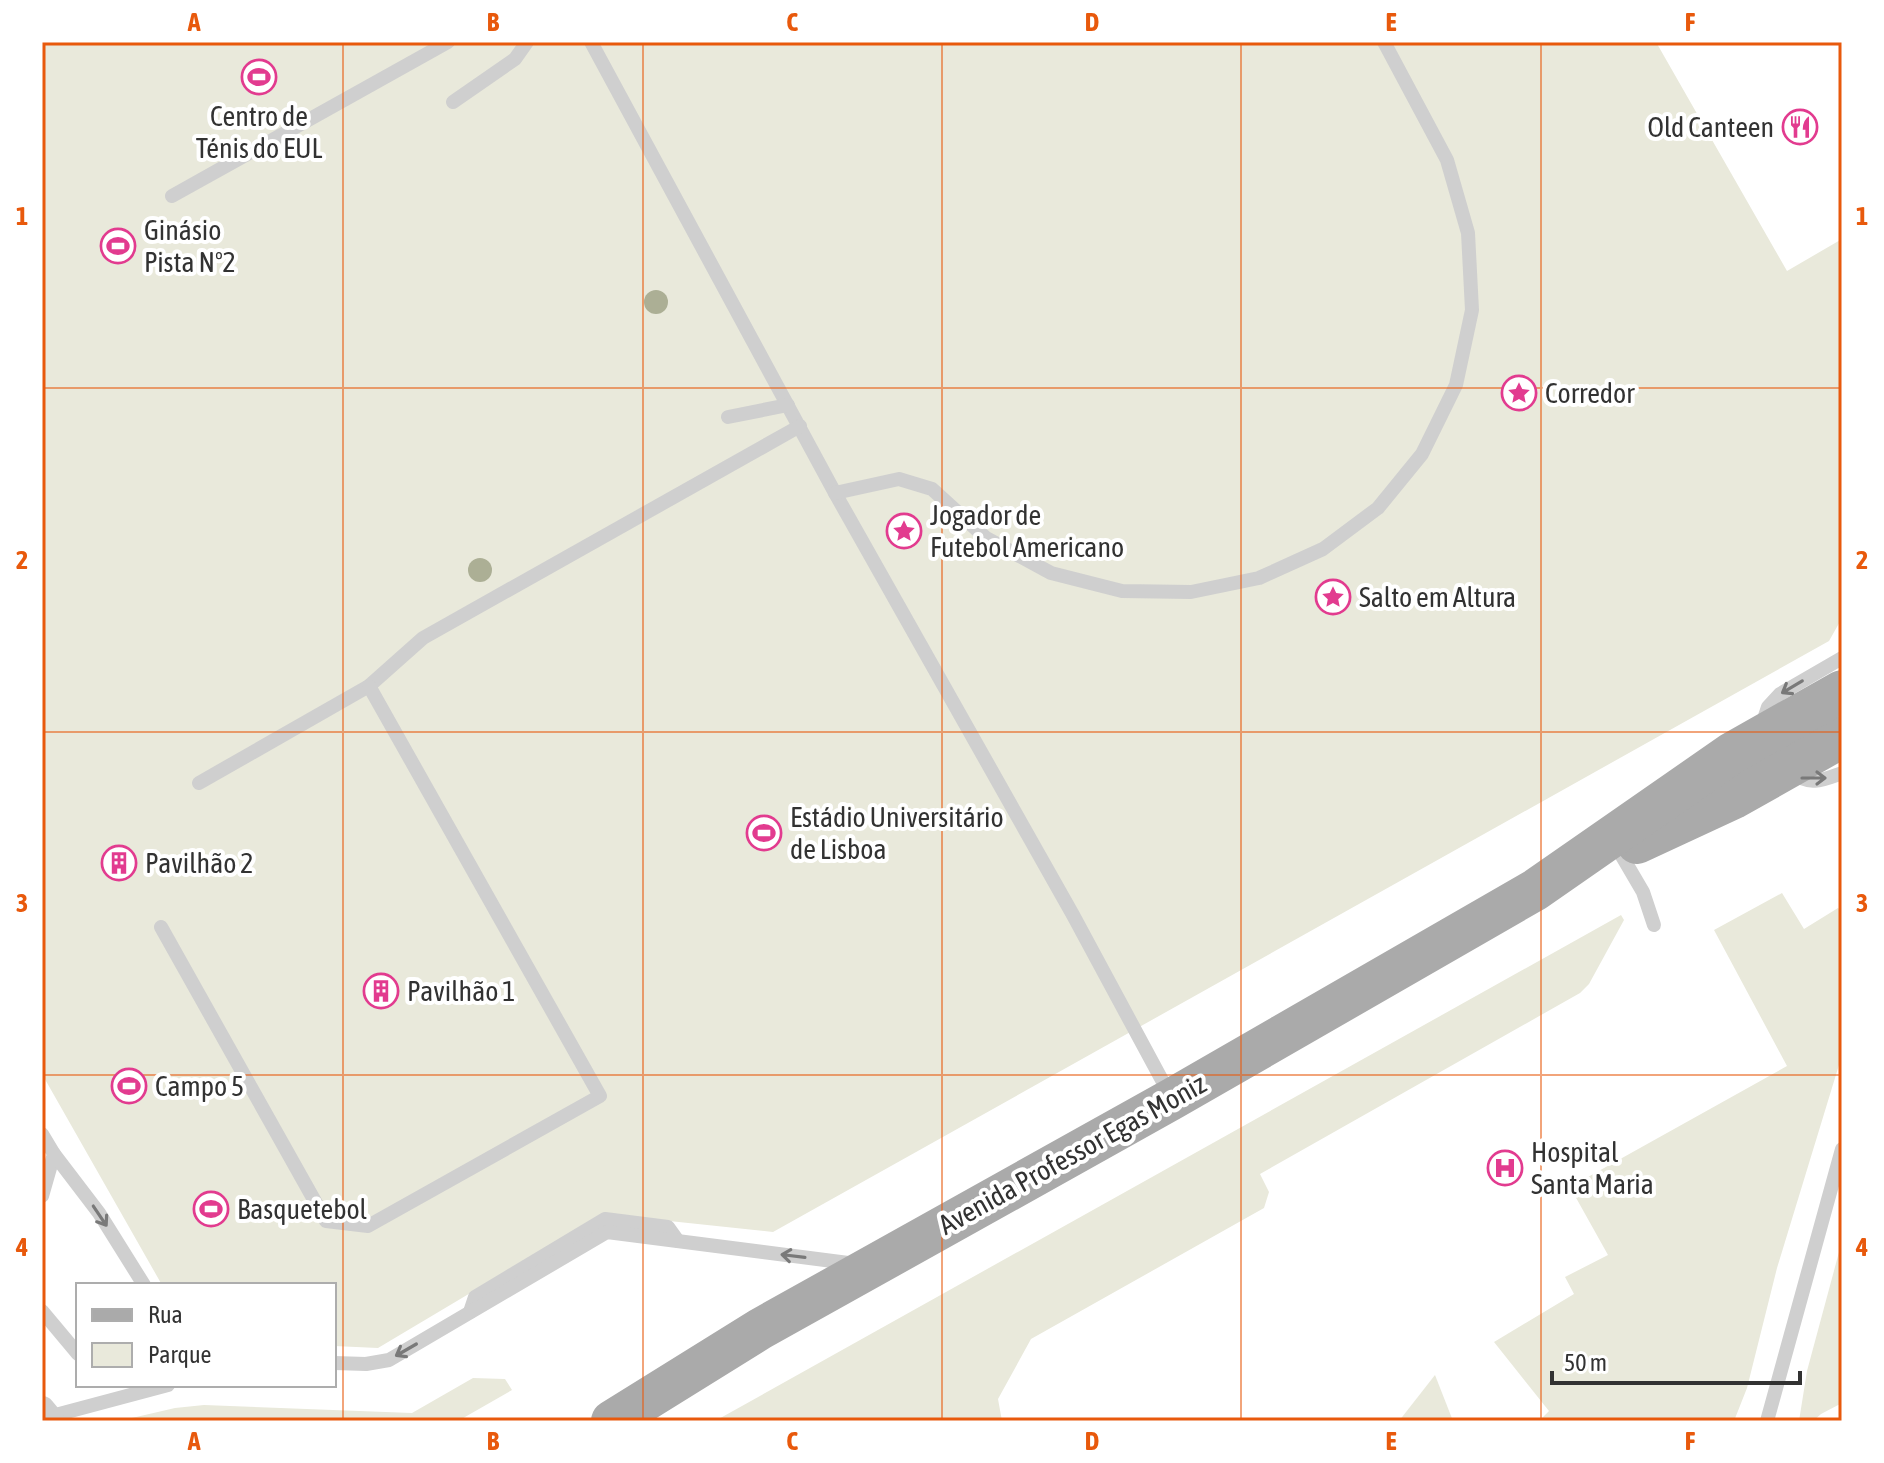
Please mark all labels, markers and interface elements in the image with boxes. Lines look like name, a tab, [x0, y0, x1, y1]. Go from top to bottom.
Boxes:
text: A	[187, 7, 201, 37]
text: B	[487, 7, 500, 37]
text: C	[786, 7, 798, 37]
text: D	[1085, 7, 1099, 37]
text: E	[1385, 7, 1397, 37]
text: F	[1685, 7, 1696, 37]
sports icon: Centro de Ténis do EUL	[240, 58, 278, 96]
place label: Centro de Ténis do EUL	[196, 100, 322, 164]
restaurant icon: Old Canteen	[1781, 108, 1819, 146]
place label: Old Canteen	[1648, 111, 1774, 143]
text: 1	[16, 201, 28, 231]
text: 1	[1856, 201, 1868, 231]
place label: Ginásio Pista Nº2	[144, 214, 236, 278]
sports icon: Ginásio Pista Nº2	[99, 227, 137, 265]
place icon: Corredor	[1500, 374, 1538, 412]
place label: Corredor	[1545, 377, 1635, 409]
place label: Jogador de Futebol Americano	[930, 499, 1124, 563]
place icon: Jogador de Futebol Americano	[885, 512, 923, 550]
text: 2	[16, 545, 28, 575]
text: 2	[1856, 545, 1868, 575]
place icon: Salto em Altura	[1314, 578, 1352, 616]
place label: Salto em Altura	[1359, 581, 1516, 613]
one-way arrow	[1781, 679, 1804, 695]
one-way arrow	[1800, 770, 1826, 786]
place label: Estádio Universitário de Lisboa	[790, 801, 1004, 865]
sports icon: Estádio Universitário de Lisboa	[745, 814, 783, 852]
building icon: Pavilhão 2	[100, 844, 138, 882]
place label: Pavilhão 2	[145, 847, 253, 879]
text: 3	[16, 888, 28, 918]
text: 3	[1856, 888, 1868, 918]
building icon: Pavilhão 1	[362, 972, 400, 1010]
place label: Pavilhão 1	[407, 975, 515, 1007]
sports icon: Campo 5	[110, 1067, 148, 1105]
street label: Avenida Professor Egas Moniz	[933, 1067, 1211, 1241]
place label: Campo 5	[155, 1070, 244, 1102]
place label: Hospital Santa Maria	[1531, 1136, 1654, 1200]
hospital icon: Hospital Santa Maria	[1486, 1149, 1524, 1187]
sports icon: Basquetebol	[192, 1190, 230, 1228]
place label: Basquetebol	[237, 1193, 368, 1225]
one-way arrow	[92, 1205, 108, 1227]
text: 4	[15, 1232, 28, 1262]
text: 4	[1855, 1232, 1868, 1262]
one-way arrow	[781, 1248, 806, 1263]
legend	[76, 1283, 336, 1387]
text: Rua	[148, 1301, 183, 1328]
scale bar	[1552, 1335, 1800, 1385]
text: Parque	[148, 1341, 211, 1368]
one-way arrow	[395, 1342, 418, 1358]
text: 50 m	[1564, 1349, 1607, 1376]
text: A	[187, 1426, 201, 1456]
text: B	[487, 1426, 500, 1456]
text: C	[786, 1426, 798, 1456]
text: D	[1085, 1426, 1099, 1456]
text: E	[1385, 1426, 1397, 1456]
text: F	[1685, 1426, 1696, 1456]

